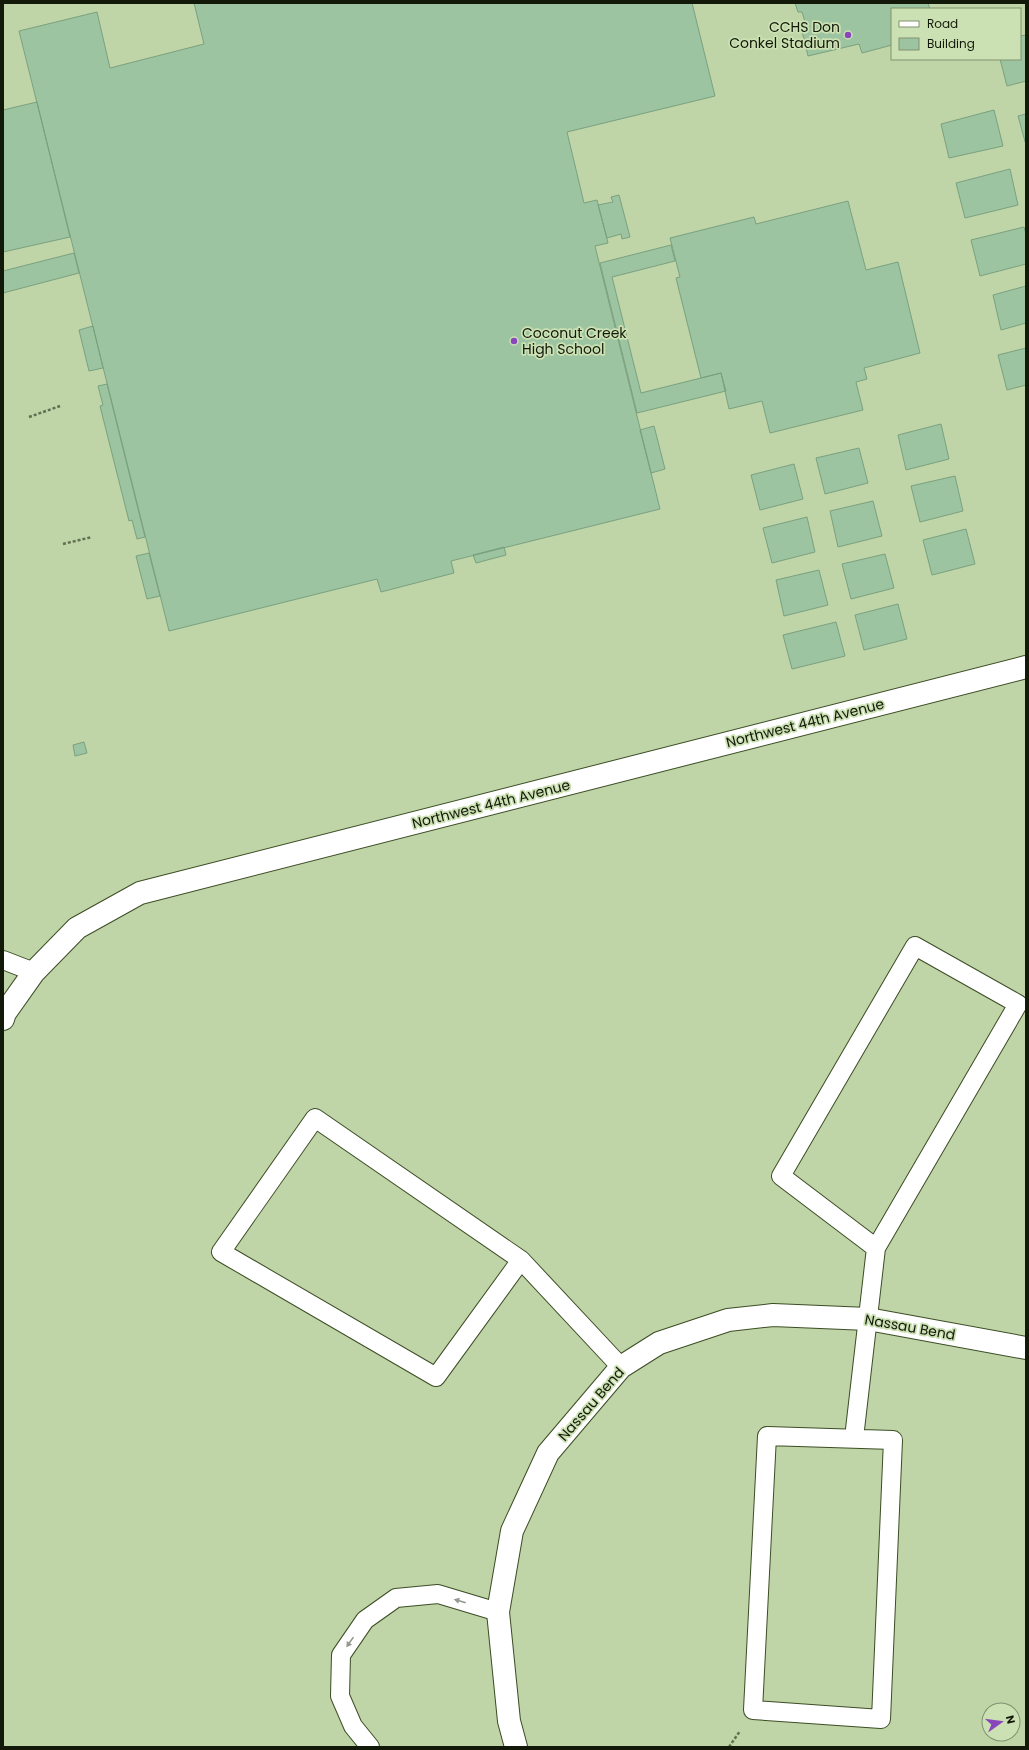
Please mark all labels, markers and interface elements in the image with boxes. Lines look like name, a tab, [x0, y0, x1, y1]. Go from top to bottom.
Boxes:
legend	[891, 8, 1021, 60]
text: Road	[927, 15, 958, 32]
place label: CCHS Don Conkel Stadium	[729, 17, 840, 53]
marker: CCHS Don Conkel Stadium	[843, 30, 853, 40]
text: Building	[927, 35, 975, 52]
place label: Coconut Creek High School	[522, 323, 627, 359]
marker: Coconut Creek High School	[509, 336, 519, 346]
street label: Northwest 44th Avenue	[724, 694, 886, 752]
street label: Northwest 44th Avenue	[410, 775, 572, 833]
street label: Nassau Bend	[863, 1309, 957, 1345]
street label: Nassau Bend	[553, 1363, 629, 1445]
one-way arrow	[454, 1598, 466, 1604]
one-way arrow	[346, 1636, 354, 1647]
north arrow	[981, 1702, 1021, 1742]
text: N	[1002, 1714, 1019, 1726]

